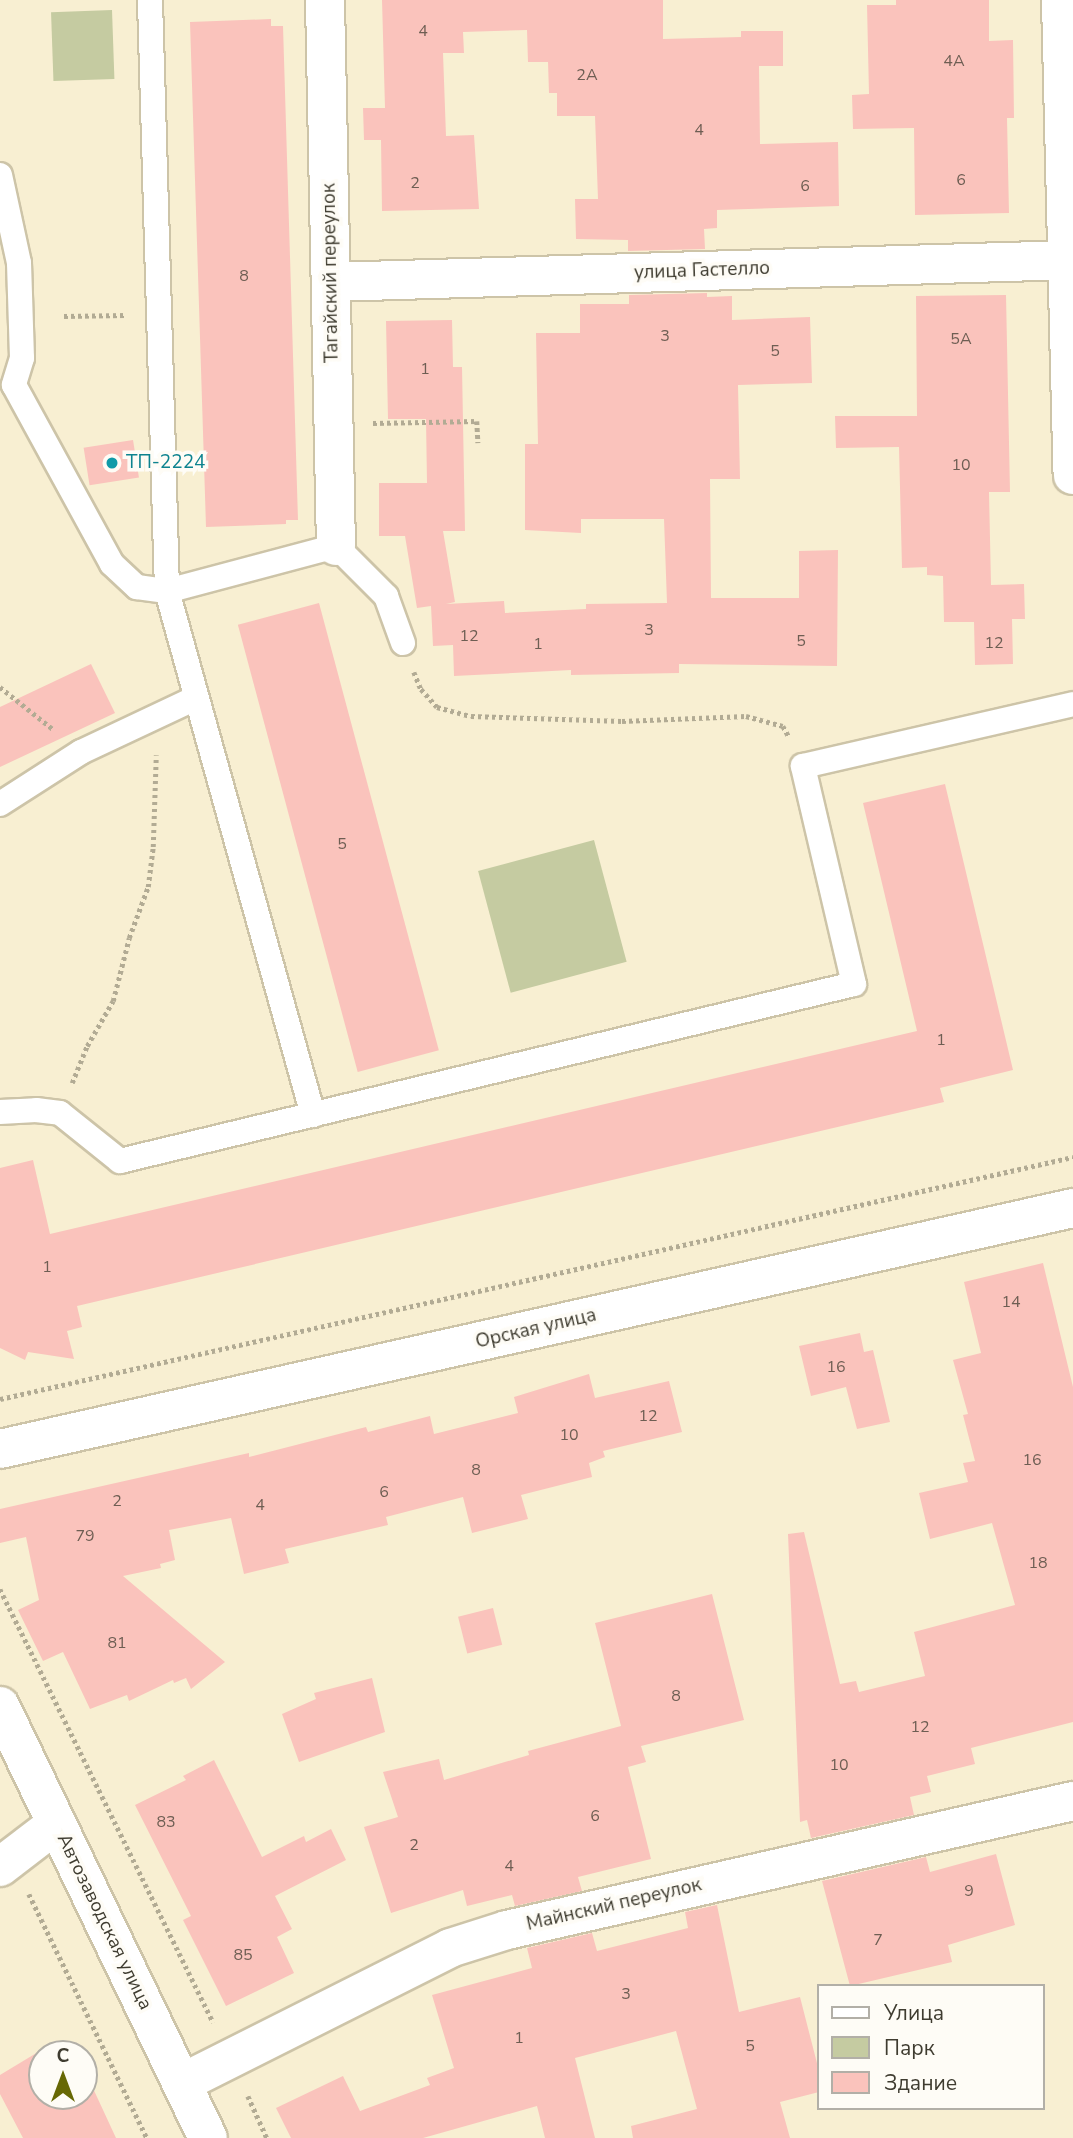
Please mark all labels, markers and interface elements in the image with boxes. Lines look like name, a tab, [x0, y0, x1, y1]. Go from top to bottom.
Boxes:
house number: 4	[418, 21, 428, 41]
house number: 4А	[943, 51, 965, 71]
house number: 2А	[576, 65, 598, 85]
house number: 4	[694, 120, 704, 140]
house number: 6	[956, 170, 966, 190]
house number: 2	[410, 173, 420, 193]
house number: 6	[800, 176, 810, 196]
street label: Тагайский переулок	[318, 183, 344, 363]
street label: улица Гастелло	[634, 257, 770, 285]
house number: 8	[239, 266, 249, 286]
house number: 3	[660, 326, 670, 346]
house number: 5А	[950, 329, 972, 349]
house number: 5	[770, 341, 780, 361]
house number: 1	[420, 359, 430, 379]
place label: ТП-2224	[126, 452, 205, 474]
marker: ТП-2224	[104, 455, 120, 471]
house number: 10	[951, 455, 971, 475]
house number: 3	[644, 620, 654, 640]
house number: 12	[459, 626, 479, 646]
house number: 5	[796, 631, 806, 651]
house number: 12	[984, 633, 1004, 653]
house number: 1	[533, 634, 543, 654]
house number: 5	[337, 834, 347, 854]
house number: 1	[936, 1030, 946, 1050]
house number: 1	[42, 1257, 52, 1277]
house number: 14	[1001, 1292, 1021, 1312]
street label: Орская улица	[473, 1304, 599, 1354]
house number: 16	[826, 1357, 846, 1377]
house number: 12	[638, 1406, 658, 1426]
house number: 10	[559, 1425, 579, 1445]
house number: 16	[1022, 1450, 1042, 1470]
house number: 8	[471, 1460, 481, 1480]
house number: 6	[379, 1482, 389, 1502]
house number: 2	[112, 1491, 122, 1511]
house number: 4	[255, 1495, 265, 1515]
house number: 79	[75, 1526, 95, 1546]
house number: 18	[1028, 1553, 1048, 1573]
house number: 81	[107, 1633, 127, 1653]
house number: 8	[671, 1686, 681, 1706]
house number: 12	[910, 1717, 930, 1737]
house number: 10	[829, 1755, 849, 1775]
house number: 6	[590, 1806, 600, 1826]
house number: 83	[156, 1812, 176, 1832]
street label: Автозаводская улица	[51, 1830, 157, 2014]
house number: 2	[409, 1835, 419, 1855]
house number: 4	[504, 1856, 514, 1876]
street label: Майнский переулок	[524, 1874, 704, 1936]
house number: 9	[964, 1881, 974, 1901]
house number: 7	[873, 1930, 883, 1950]
house number: 85	[233, 1945, 253, 1965]
house number: 3	[621, 1984, 631, 2004]
legend	[818, 1984, 1045, 2110]
text: Улица	[884, 1999, 944, 2027]
house number: 1	[514, 2028, 524, 2048]
text: Парк	[884, 2034, 935, 2062]
house number: 5	[745, 2036, 755, 2056]
north arrow	[28, 2040, 98, 2110]
text: С	[57, 2043, 69, 2069]
text: Здание	[884, 2069, 957, 2097]

